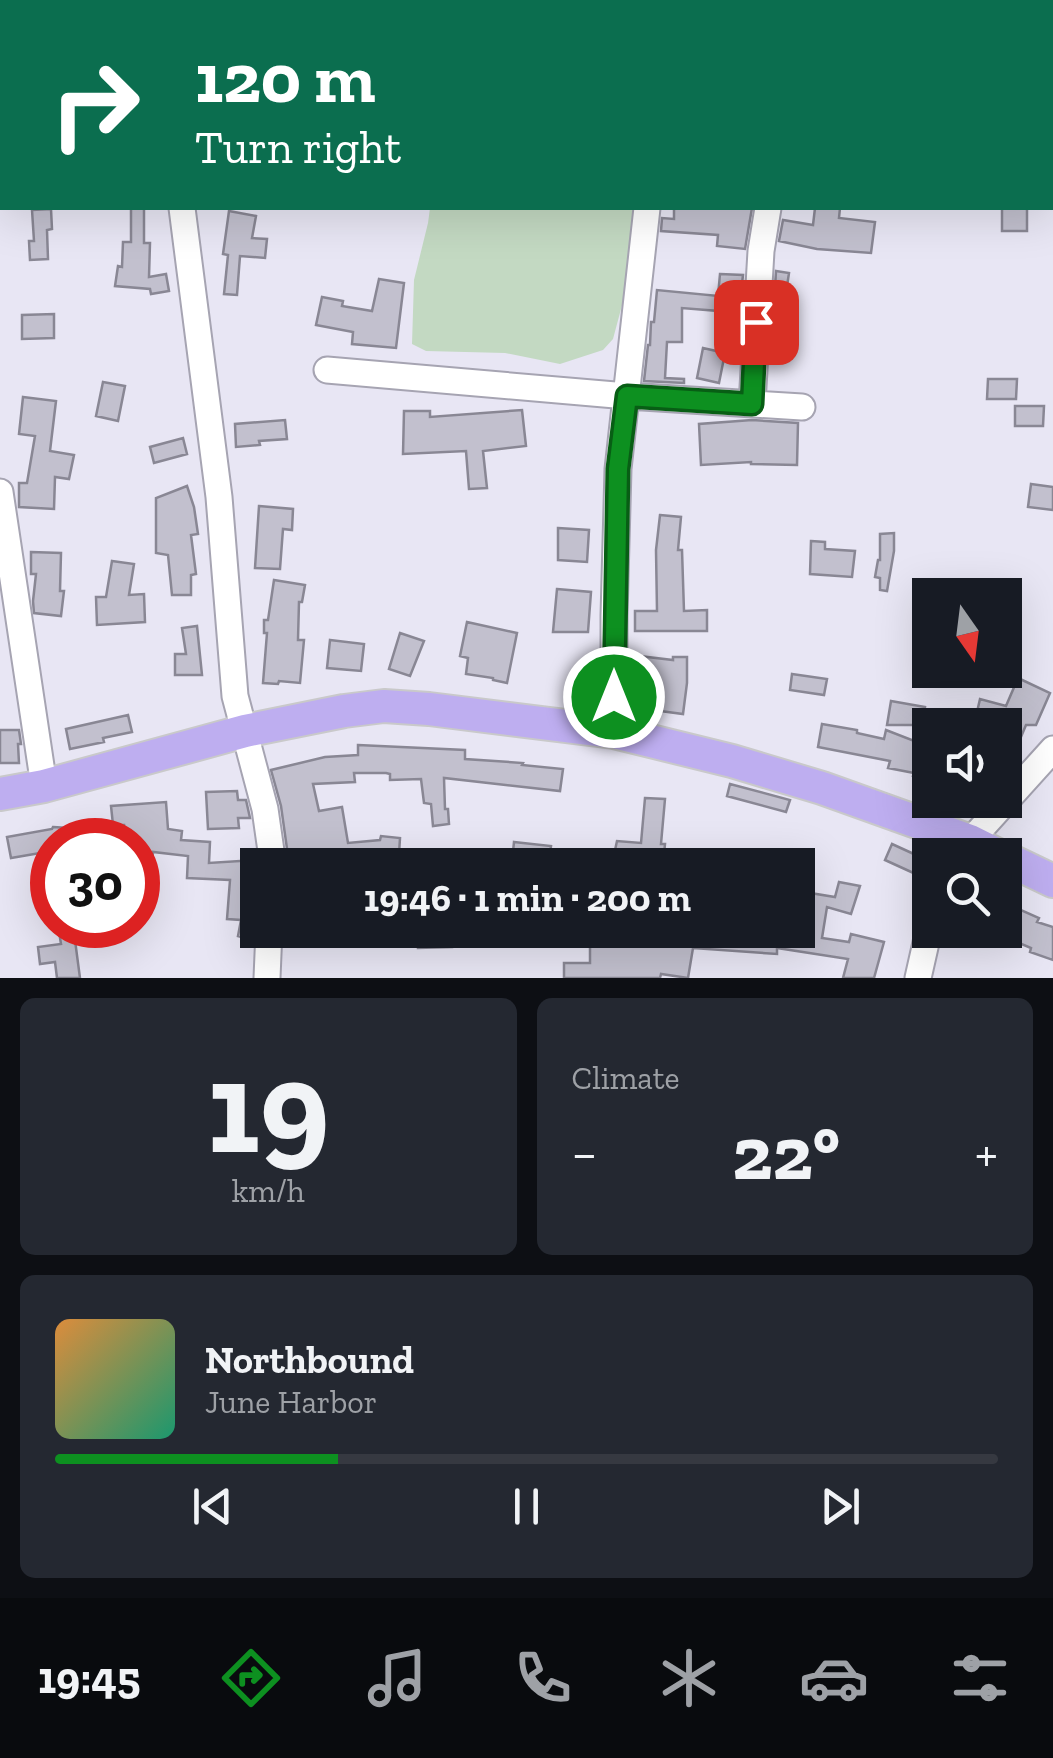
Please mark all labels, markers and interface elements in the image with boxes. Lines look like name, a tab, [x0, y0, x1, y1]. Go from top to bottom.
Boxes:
text: 120 m	[195, 36, 376, 120]
icon: right	[30, 40, 160, 170]
text: Turn right	[195, 121, 401, 175]
pin	[714, 280, 799, 365]
icon: arrive	[729, 295, 784, 350]
north arrow	[912, 578, 1022, 688]
map controls	[912, 578, 1022, 948]
position arrow	[562, 645, 666, 749]
button: sound	[912, 708, 1022, 818]
speed limit sign: 30	[30, 818, 160, 948]
button: search	[912, 838, 1022, 948]
text: 19:46 · 1 min · 200 m	[364, 875, 691, 921]
text: 19	[207, 1029, 329, 1185]
text: Climate	[572, 1059, 680, 1097]
text: 22°	[732, 1108, 840, 1198]
text: −	[572, 1120, 597, 1186]
text: +	[975, 1120, 998, 1186]
text: km/h	[232, 1172, 305, 1210]
text: Northbound	[205, 1337, 414, 1383]
text: June Harbor	[205, 1383, 377, 1421]
icon: previous	[185, 1479, 240, 1534]
icon: pause	[499, 1479, 554, 1534]
icon: next	[813, 1479, 868, 1534]
icon: directions	[216, 1643, 286, 1713]
icon: music	[362, 1643, 432, 1713]
icon: phone	[508, 1643, 578, 1713]
icon: climate	[654, 1643, 724, 1713]
icon: car	[799, 1643, 869, 1713]
icon: filters	[945, 1643, 1015, 1713]
text: 19:45	[38, 1651, 140, 1705]

